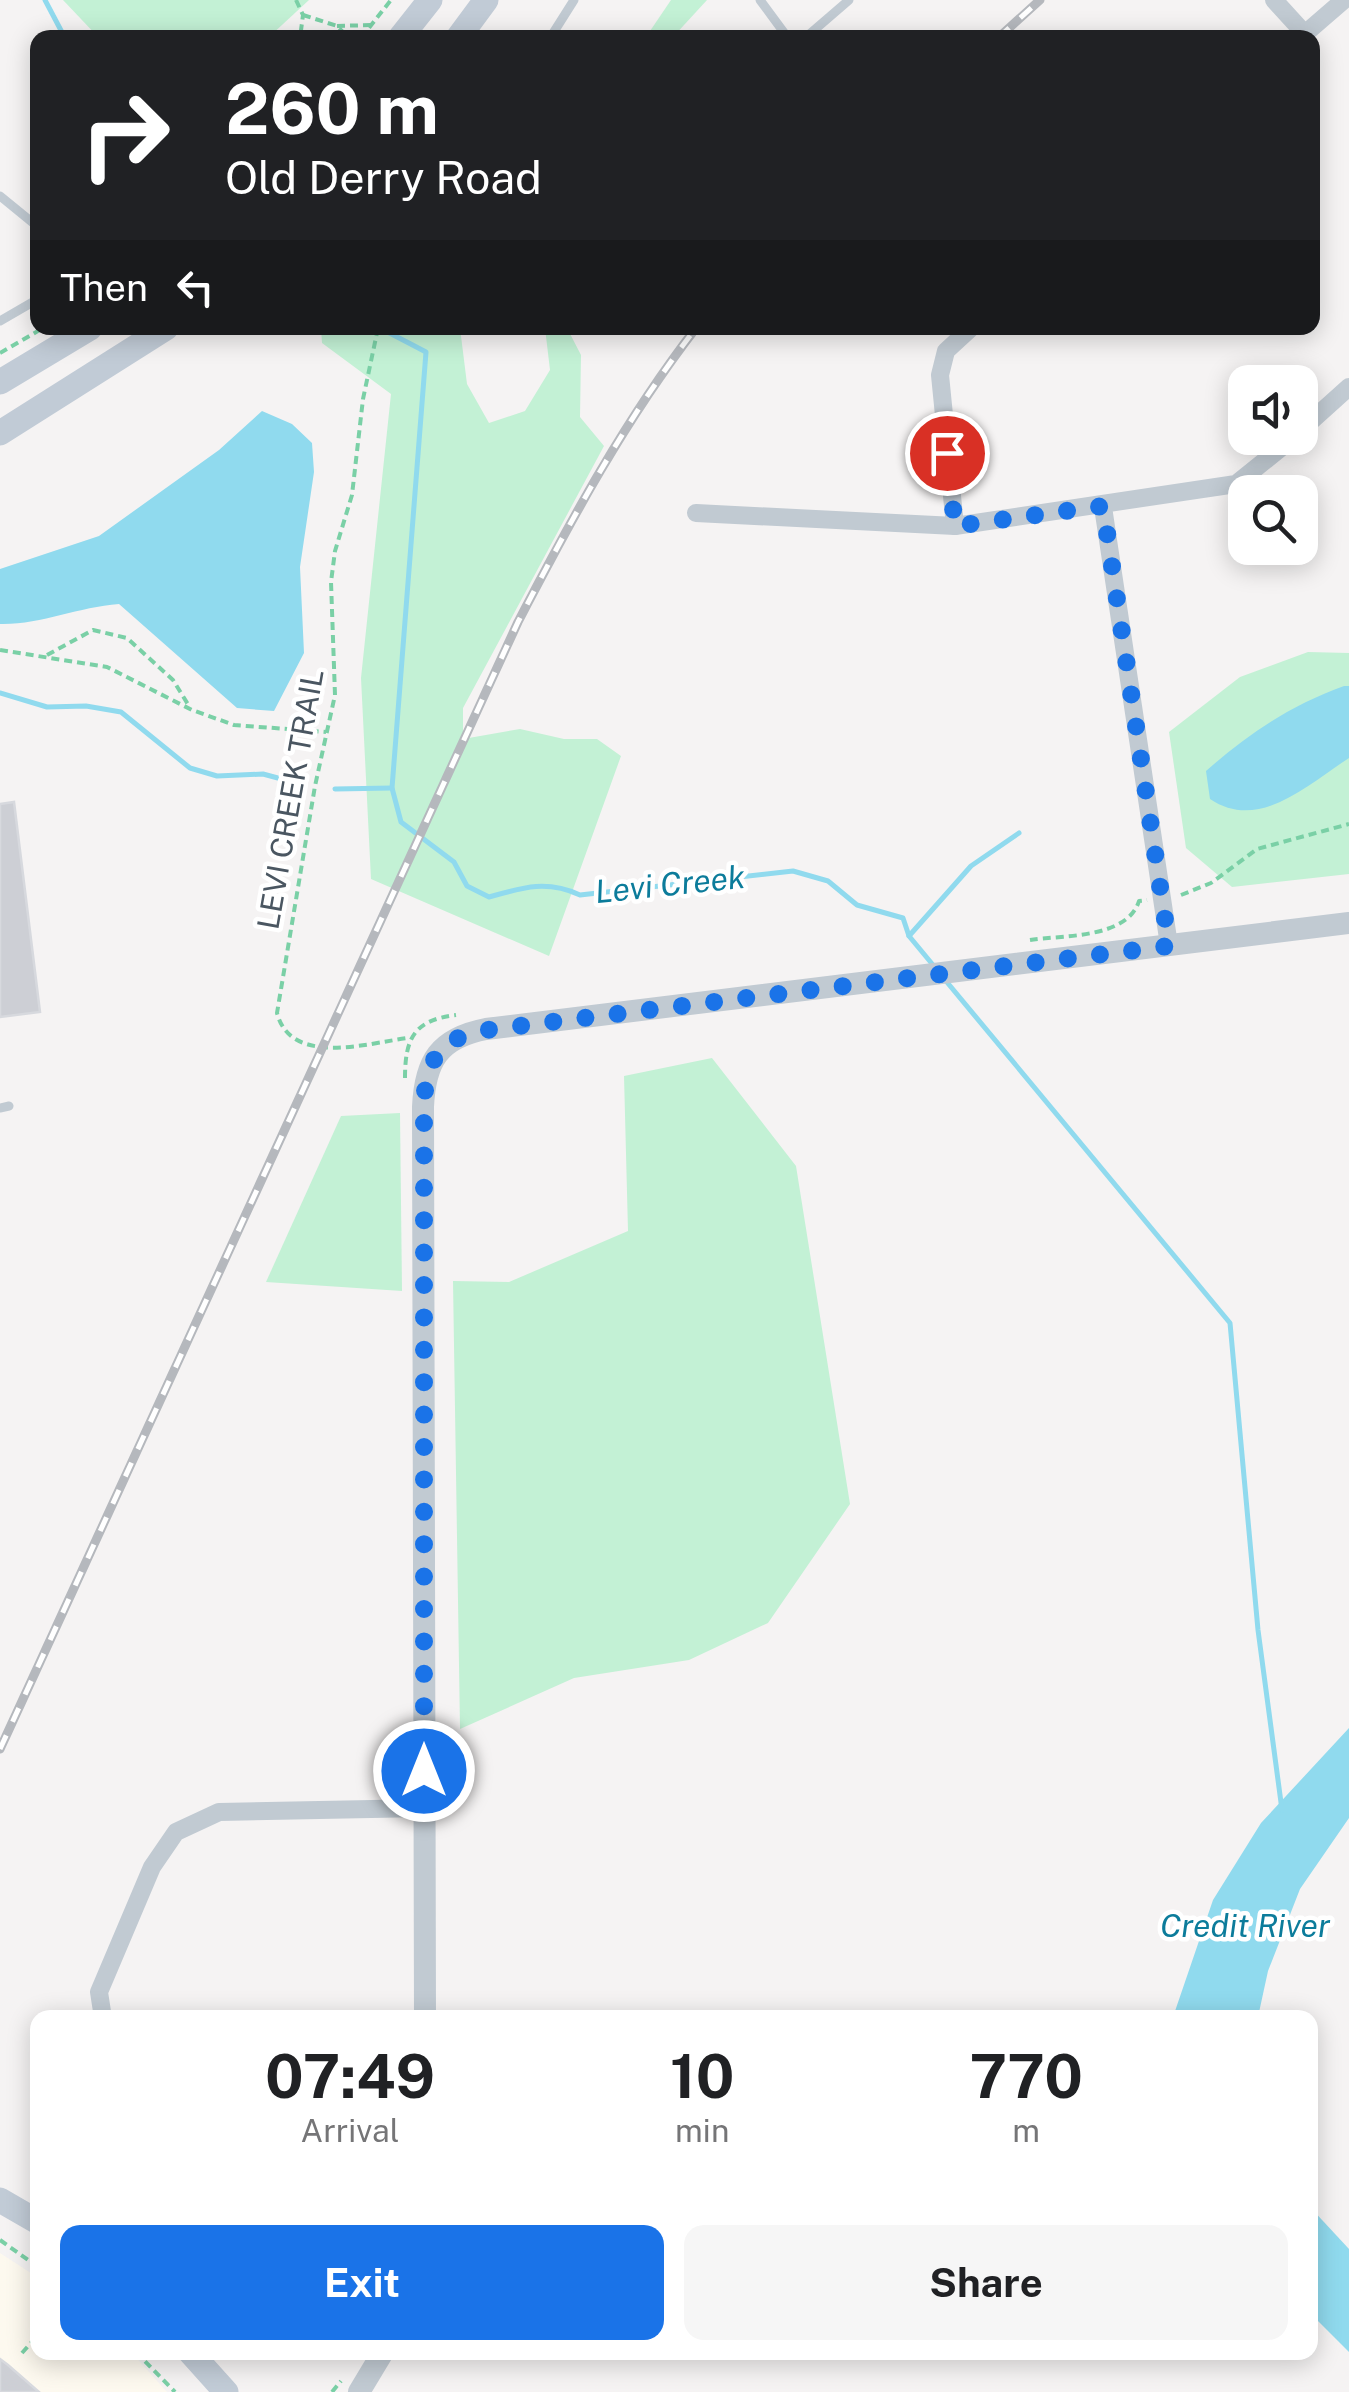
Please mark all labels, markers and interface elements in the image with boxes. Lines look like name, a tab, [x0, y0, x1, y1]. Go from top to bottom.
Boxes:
text: 260 m	[225, 67, 439, 150]
icon: right	[60, 70, 190, 200]
text: Old Derry Road	[225, 151, 542, 204]
icon: left	[168, 260, 223, 315]
text: Then	[60, 265, 148, 310]
map controls	[1228, 365, 1318, 565]
button: sound	[1228, 365, 1318, 455]
pin	[905, 411, 990, 496]
icon: arrive	[920, 426, 975, 481]
button: search	[1228, 475, 1318, 565]
street label: LEVI CREEK TRAIL	[249, 666, 331, 932]
water label: Levi Creek	[593, 858, 748, 910]
position arrow	[372, 1719, 476, 1823]
water label: Credit River	[1160, 1907, 1331, 1944]
text: 07:49	[265, 2041, 435, 2112]
text: 10	[670, 2041, 734, 2112]
text: 770	[969, 2041, 1083, 2112]
text: Arrival	[301, 2112, 399, 2149]
text: min	[675, 2112, 729, 2149]
text: m	[1012, 2112, 1040, 2149]
button: Exit	[60, 2225, 664, 2340]
button: Share	[684, 2225, 1288, 2340]

